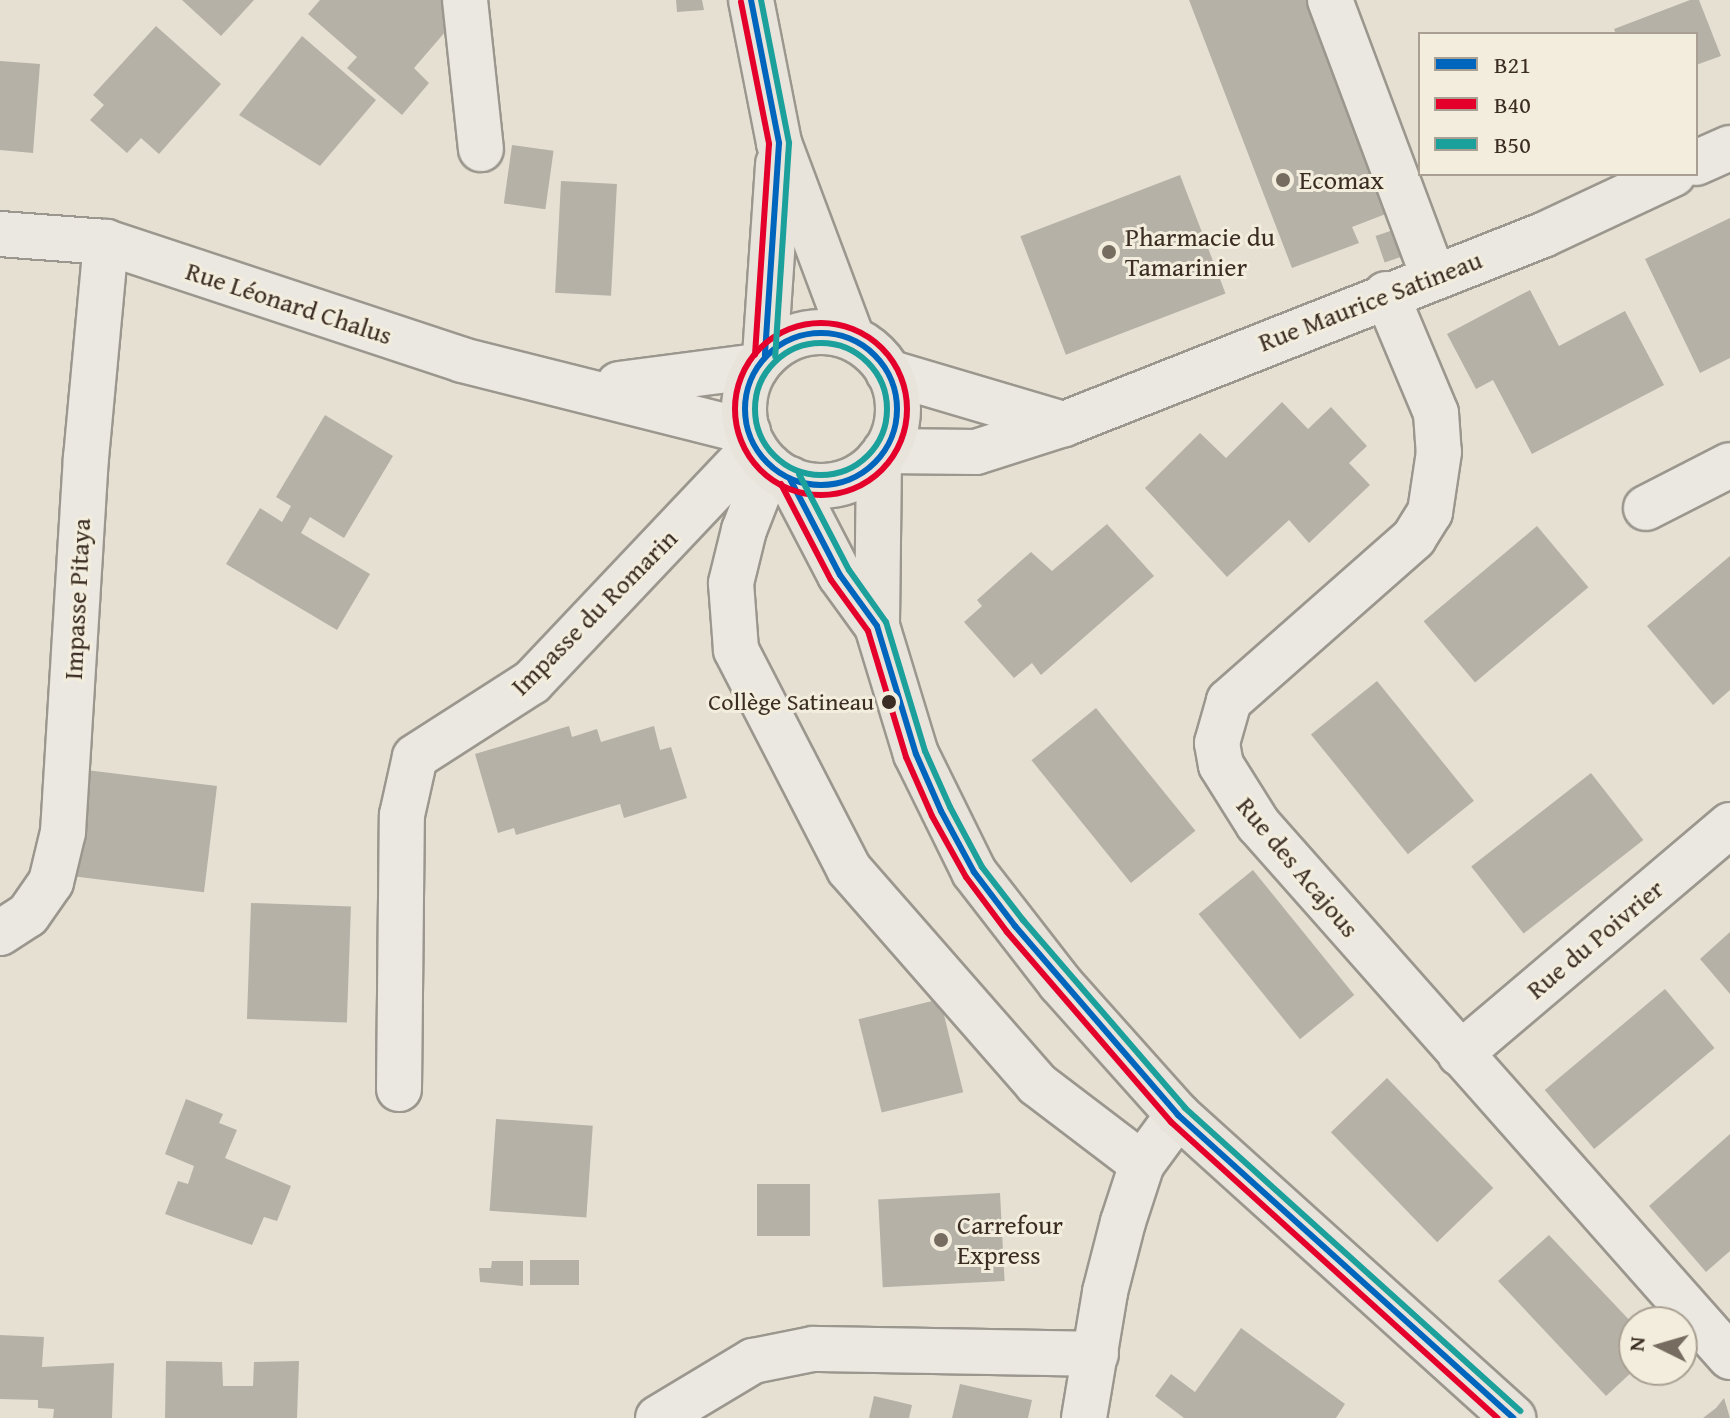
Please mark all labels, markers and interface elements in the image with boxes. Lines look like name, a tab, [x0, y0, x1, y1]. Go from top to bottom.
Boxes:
legend	[1418, 32, 1698, 176]
text: B21	[1494, 47, 1531, 82]
text: B40	[1494, 87, 1531, 122]
text: B50	[1494, 127, 1531, 162]
place label: Ecomax	[1299, 164, 1384, 196]
marker: Ecomax	[1274, 171, 1292, 189]
place label: Pharmacie du Tamarinier	[1125, 221, 1275, 282]
marker: Pharmacie du Tamarinier	[1100, 243, 1118, 261]
street label: Rue Maurice Satineau	[1254, 244, 1486, 358]
street label: Rue Léonard Chalus	[182, 255, 396, 351]
street label: Impasse Pitaya	[57, 517, 97, 681]
street label: Impasse du Romarin	[504, 522, 684, 702]
place label: Collège Satineau	[708, 688, 874, 716]
marker: Collège Satineau	[881, 694, 897, 710]
street label: Rue des Acajous	[1230, 791, 1366, 943]
street label: Rue du Poivrier	[1520, 873, 1670, 1005]
place label: Carrefour Express	[957, 1209, 1063, 1270]
marker: Carrefour Express	[932, 1231, 950, 1249]
north arrow	[1618, 1306, 1698, 1386]
text: N	[1620, 1335, 1653, 1353]

